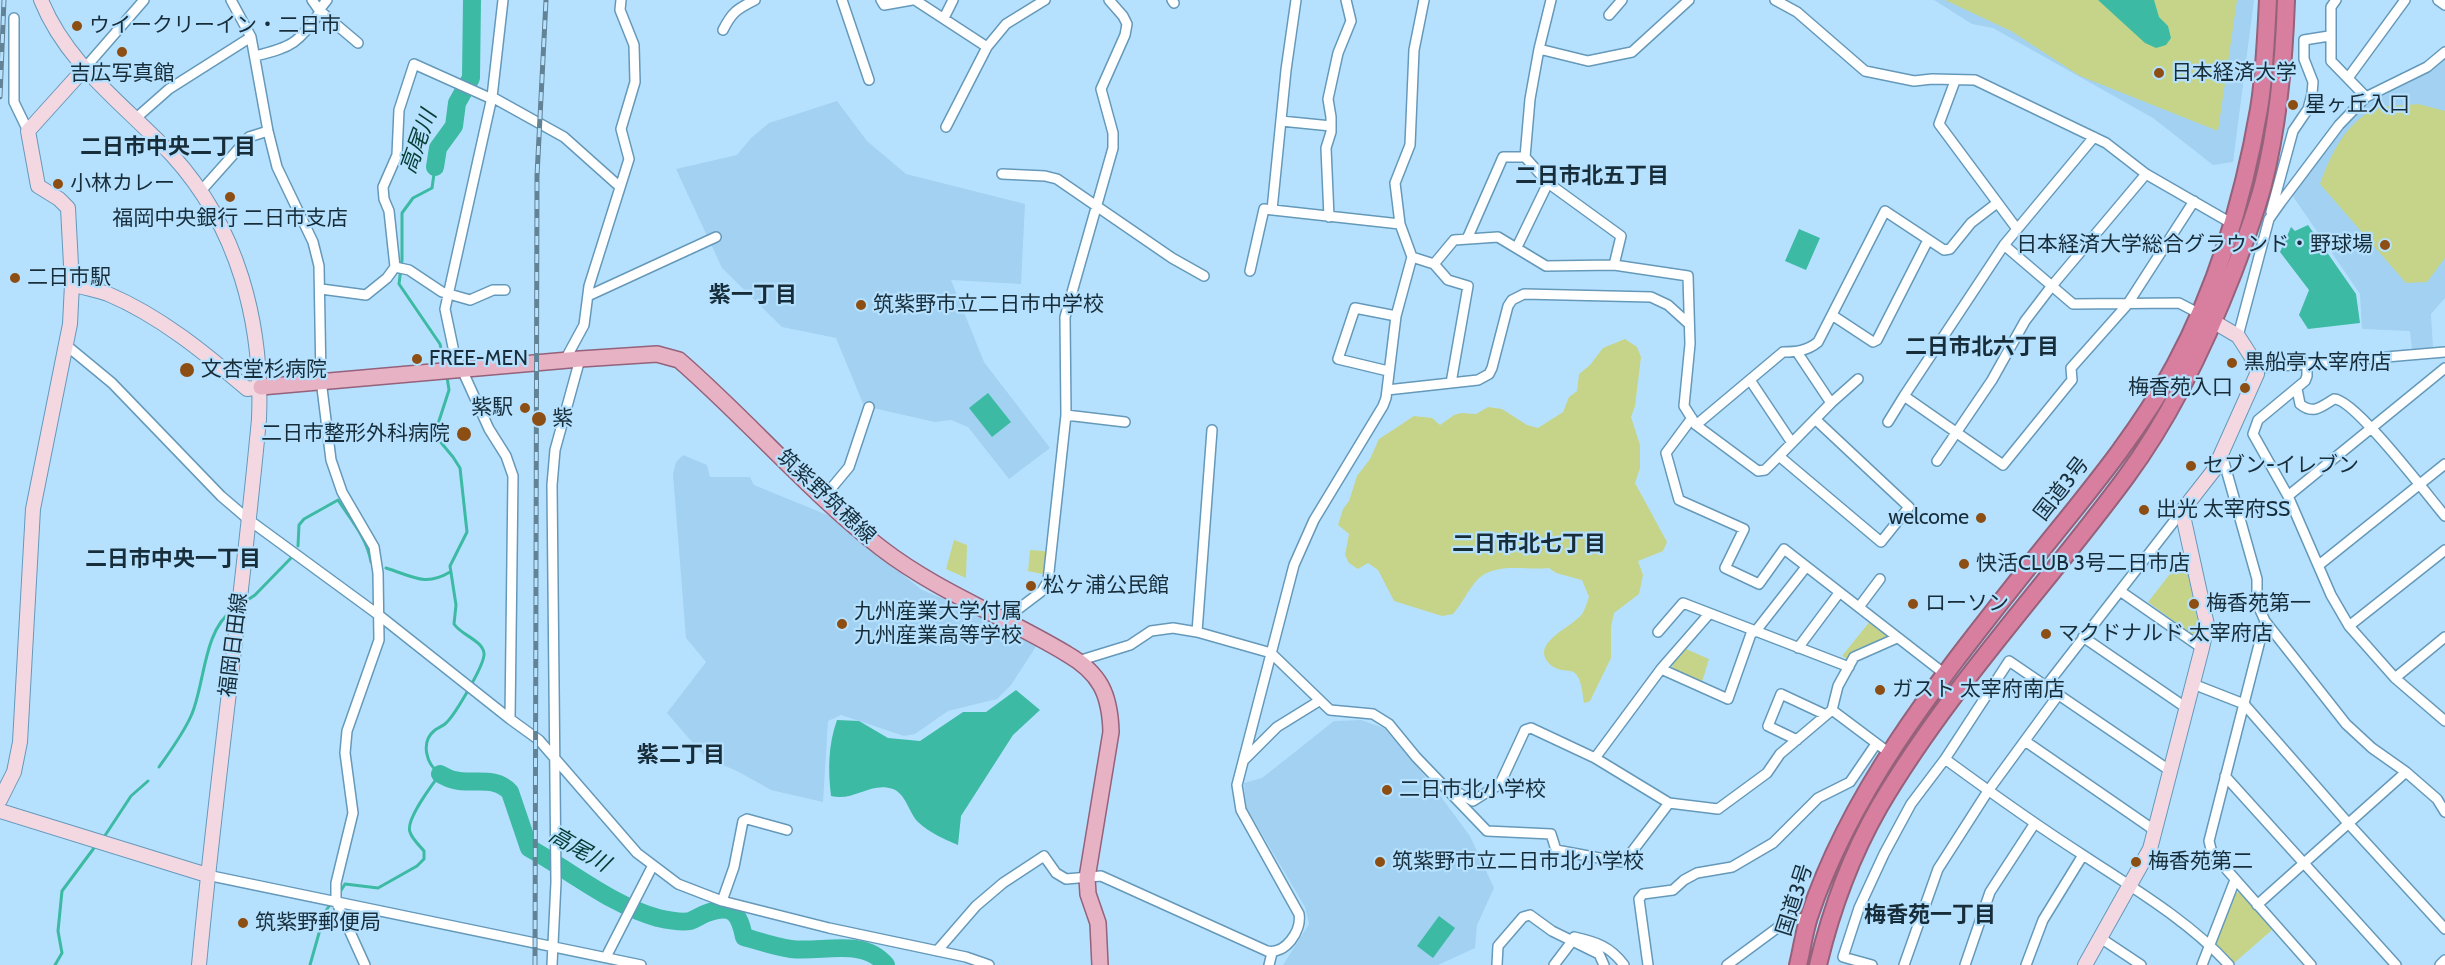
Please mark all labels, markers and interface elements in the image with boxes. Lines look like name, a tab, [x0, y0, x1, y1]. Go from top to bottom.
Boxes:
place label: ウイークリーイン・二日市	[89, 13, 341, 39]
marker: ウイークリーイン・二日市	[70, 19, 84, 33]
marker: 吉広写真館	[115, 45, 129, 59]
place label: 日本経済大学	[2171, 60, 2297, 86]
place label: 吉広写真館	[70, 61, 174, 87]
marker: 日本経済大学	[2152, 66, 2166, 80]
place label: 星ヶ丘入口	[2305, 92, 2410, 118]
marker: 星ヶ丘入口	[2286, 98, 2300, 112]
water label: 高尾川	[395, 106, 443, 178]
district label: 二日市中央二丁目	[80, 135, 256, 161]
district label: 二日市北五丁目	[1515, 164, 1669, 190]
place label: 小林カレー	[70, 171, 175, 197]
marker: 小林カレー	[51, 177, 65, 191]
marker: 福岡中央銀行 二日市支店	[223, 190, 237, 204]
place label: 福岡中央銀行 二日市支店	[112, 206, 348, 232]
place label: 日本経済大学総合グラウンド・野球場	[2016, 232, 2373, 258]
marker: 日本経済大学総合グラウンド・野球場	[2378, 238, 2392, 252]
place label: 二日市駅	[27, 265, 111, 291]
marker: 二日市駅	[8, 271, 22, 285]
district label: 紫一丁目	[709, 283, 797, 309]
place label: 筑紫野市立二日市中学校	[873, 292, 1104, 318]
marker: 筑紫野市立二日市中学校	[854, 298, 868, 312]
district label: 二日市北六丁目	[1905, 335, 2059, 361]
place label: FREE-MEN	[429, 346, 528, 372]
place label: 黒船亭太宰府店	[2244, 350, 2391, 376]
marker: FREE-MEN	[410, 352, 424, 366]
marker: 黒船亭太宰府店	[2225, 356, 2239, 370]
place label: 文杏堂杉病院	[201, 357, 327, 383]
marker: 文杏堂杉病院	[178, 361, 196, 379]
place label: 梅香苑入口	[2128, 375, 2233, 401]
marker: 梅香苑入口	[2238, 381, 2252, 395]
place label: 紫駅	[471, 395, 513, 421]
marker: 紫駅	[518, 401, 532, 415]
place label: 紫	[552, 406, 573, 432]
marker: 紫	[530, 410, 548, 428]
place label: 二日市整形外科病院	[261, 421, 450, 447]
marker: 二日市整形外科病院	[455, 425, 473, 443]
street label: 筑紫野筑穂線	[771, 445, 881, 549]
street label: 国道3号	[2029, 452, 2095, 526]
place label: セブン-イレブン	[2203, 453, 2359, 479]
marker: セブン-イレブン	[2184, 459, 2198, 473]
place label: 出光 太宰府SS	[2156, 497, 2290, 523]
marker: 出光 太宰府SS	[2137, 503, 2151, 517]
place label: welcome	[1888, 505, 1969, 531]
marker: welcome	[1974, 511, 1988, 525]
district label: 二日市北七丁目	[1452, 532, 1606, 558]
district label: 二日市中央一丁目	[85, 547, 261, 573]
place label: 快活CLUB 3号二日市店	[1976, 551, 2190, 577]
marker: 快活CLUB 3号二日市店	[1957, 557, 1971, 571]
place label: 松ヶ浦公民館	[1043, 573, 1169, 599]
marker: 松ヶ浦公民館	[1024, 579, 1038, 593]
street label: 福岡日田線	[215, 591, 253, 699]
place label: ローソン	[1925, 591, 2009, 617]
place label: 梅香苑第一	[2206, 591, 2311, 617]
marker: ローソン	[1906, 597, 1920, 611]
marker: 梅香苑第一	[2187, 597, 2201, 611]
place label: 九州産業大学付属 九州産業高等学校	[854, 599, 1022, 649]
marker: 九州産業大学付属 九州産業高等学校	[835, 617, 849, 631]
place label: マクドナルド 太宰府店	[2058, 621, 2273, 647]
marker: マクドナルド 太宰府店	[2039, 627, 2053, 641]
place label: ガスト 太宰府南店	[1892, 677, 2065, 703]
marker: ガスト 太宰府南店	[1873, 683, 1887, 697]
district label: 紫二丁目	[637, 743, 725, 769]
place label: 二日市北小学校	[1399, 777, 1546, 803]
marker: 二日市北小学校	[1380, 783, 1394, 797]
water label: 高尾川	[544, 822, 614, 878]
place label: 筑紫野市立二日市北小学校	[1392, 849, 1644, 875]
place label: 梅香苑第二	[2148, 849, 2253, 875]
marker: 筑紫野市立二日市北小学校	[1373, 855, 1387, 869]
marker: 梅香苑第二	[2129, 855, 2143, 869]
street label: 国道3号	[1772, 861, 1818, 939]
district label: 梅香苑一丁目	[1864, 903, 1996, 929]
place label: 筑紫野郵便局	[255, 910, 381, 936]
marker: 筑紫野郵便局	[236, 916, 250, 930]

